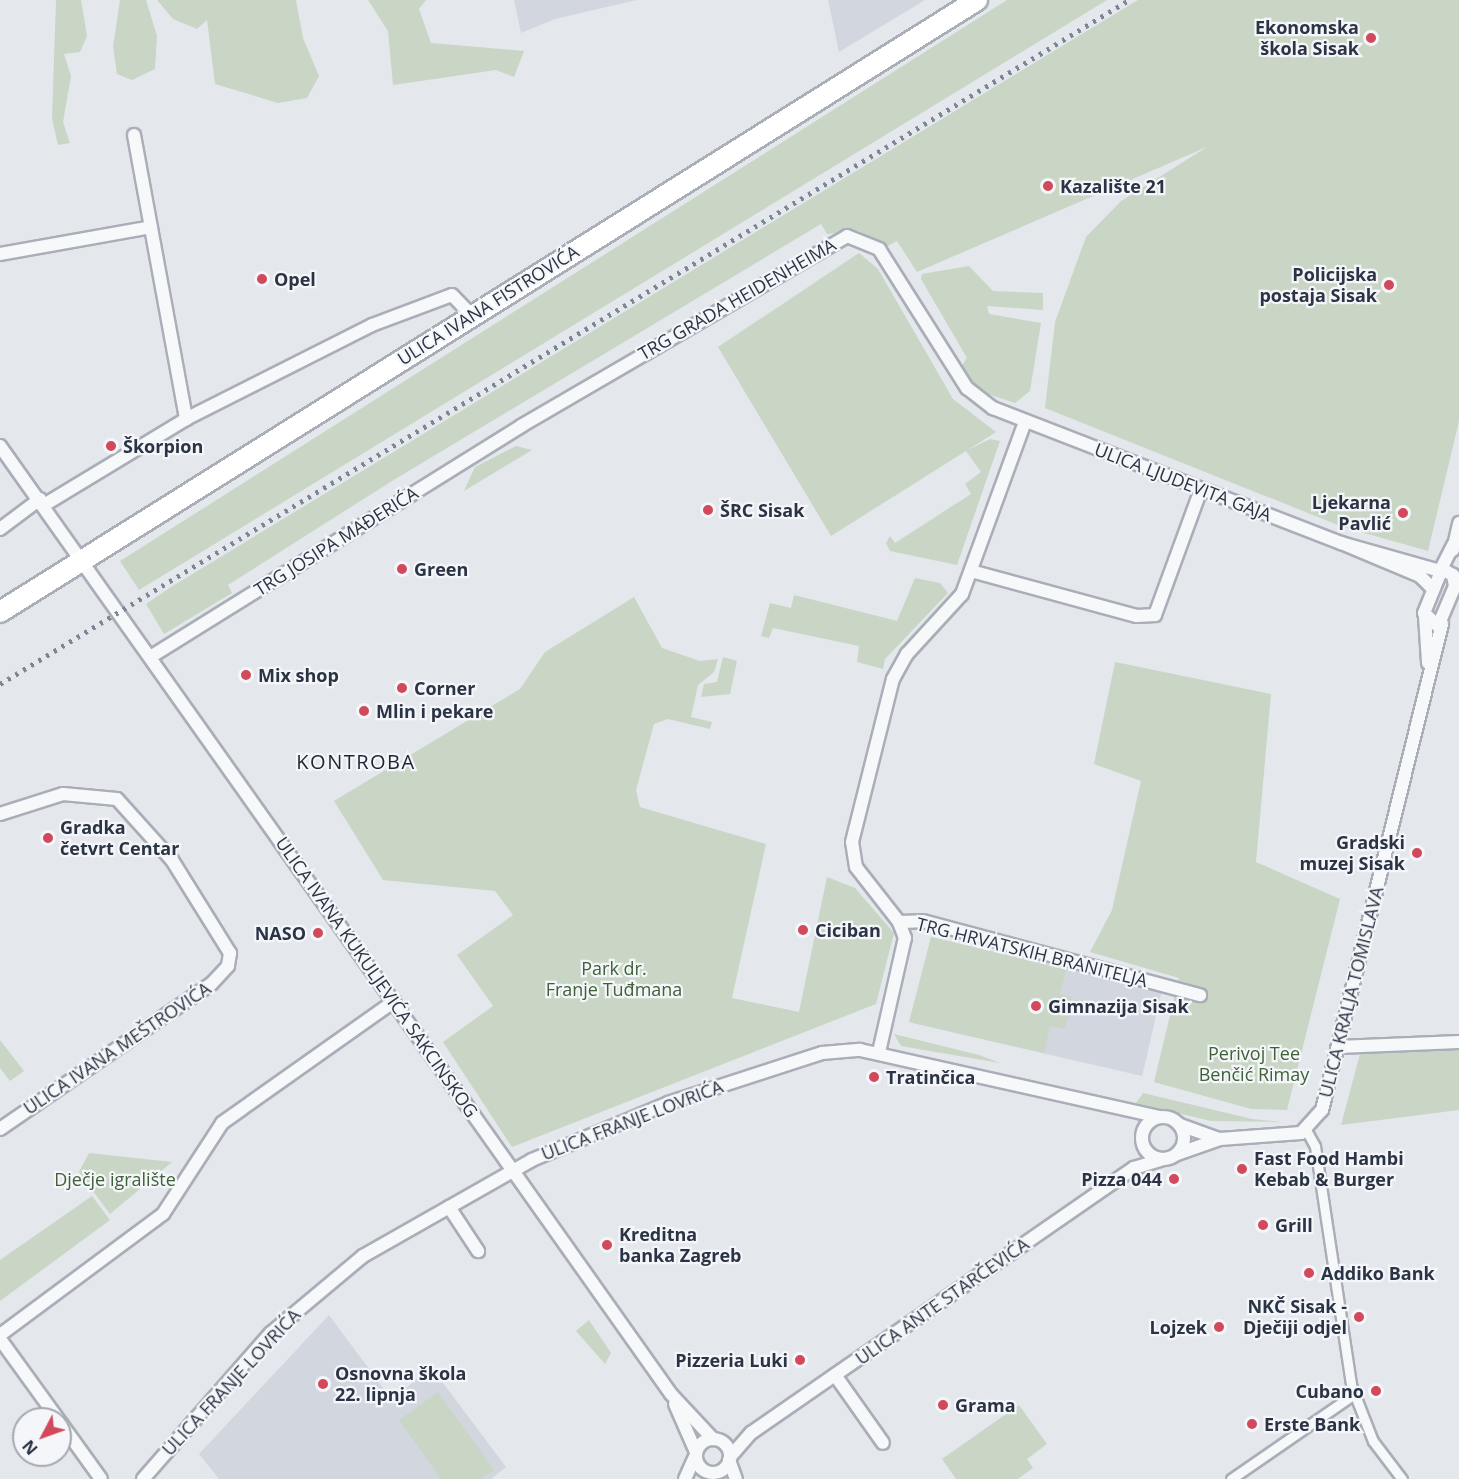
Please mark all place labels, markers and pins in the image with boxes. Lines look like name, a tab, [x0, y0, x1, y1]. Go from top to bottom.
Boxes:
place label: Ekonomska škola Sisak	[1255, 17, 1359, 60]
marker: Ekonomska škola Sisak	[1364, 31, 1378, 45]
place label: Kazalište 21	[1060, 175, 1166, 197]
marker: Kazalište 21	[1041, 179, 1055, 193]
place label: Policijska postaja Sisak	[1259, 264, 1377, 306]
place label: Opel	[274, 268, 316, 290]
marker: Opel	[255, 272, 269, 286]
marker: Policijska postaja Sisak	[1382, 278, 1396, 292]
place label: Škorpion	[123, 435, 203, 457]
marker: Škorpion	[104, 439, 118, 453]
place label: Ljekarna Pavlić	[1312, 492, 1391, 534]
place label: ŠRC Sisak	[720, 499, 804, 521]
marker: ŠRC Sisak	[701, 503, 715, 517]
marker: Ljekarna Pavlić	[1396, 506, 1410, 520]
place label: Green	[414, 558, 468, 580]
marker: Green	[395, 562, 409, 576]
place label: Mix shop	[258, 664, 339, 686]
marker: Mix shop	[239, 668, 253, 682]
place label: Corner	[414, 677, 475, 699]
marker: Corner	[395, 681, 409, 695]
place label: Mlin i pekare	[376, 700, 494, 722]
marker: Mlin i pekare	[357, 704, 371, 718]
place label: Gradka četvrt Centar	[60, 817, 179, 860]
marker: Gradka četvrt Centar	[41, 831, 55, 845]
place label: Gradski muzej Sisak	[1300, 832, 1405, 874]
marker: Gradski muzej Sisak	[1410, 846, 1424, 860]
place label: Ciciban	[815, 919, 881, 941]
place label: NASO	[255, 922, 306, 944]
marker: Ciciban	[796, 923, 810, 937]
marker: NASO	[311, 926, 325, 940]
place label: Gimnazija Sisak	[1048, 995, 1189, 1017]
marker: Gimnazija Sisak	[1029, 999, 1043, 1013]
place label: Tratinčica	[886, 1066, 975, 1088]
marker: Tratinčica	[867, 1070, 881, 1084]
place label: Fast Food Hambi Kebab & Burger	[1254, 1148, 1404, 1190]
marker: Fast Food Hambi Kebab & Burger	[1235, 1162, 1249, 1176]
place label: Pizza 044	[1081, 1168, 1162, 1190]
marker: Pizza 044	[1167, 1172, 1181, 1186]
place label: Grill	[1275, 1214, 1313, 1236]
marker: Grill	[1256, 1218, 1270, 1232]
place label: Kreditna banka Zagreb	[619, 1224, 741, 1266]
marker: Kreditna banka Zagreb	[600, 1238, 614, 1252]
place label: Addiko Bank	[1321, 1262, 1435, 1284]
marker: Addiko Bank	[1302, 1266, 1316, 1280]
place label: NKČ Sisak - Dječiji odjel	[1243, 1296, 1347, 1338]
marker: NKČ Sisak - Dječiji odjel	[1352, 1310, 1366, 1324]
place label: Lojzek	[1150, 1316, 1207, 1338]
marker: Lojzek	[1212, 1320, 1226, 1334]
place label: Pizzeria Luki	[675, 1349, 788, 1371]
marker: Pizzeria Luki	[793, 1353, 807, 1367]
place label: Osnovna škola 22. lipnja	[335, 1363, 466, 1406]
marker: Osnovna škola 22. lipnja	[316, 1377, 330, 1391]
place label: Cubano	[1295, 1380, 1364, 1402]
marker: Cubano	[1369, 1384, 1383, 1398]
place label: Grama	[955, 1394, 1016, 1416]
marker: Grama	[936, 1398, 950, 1412]
place label: Erste Bank	[1264, 1413, 1360, 1435]
marker: Erste Bank	[1245, 1417, 1259, 1431]

